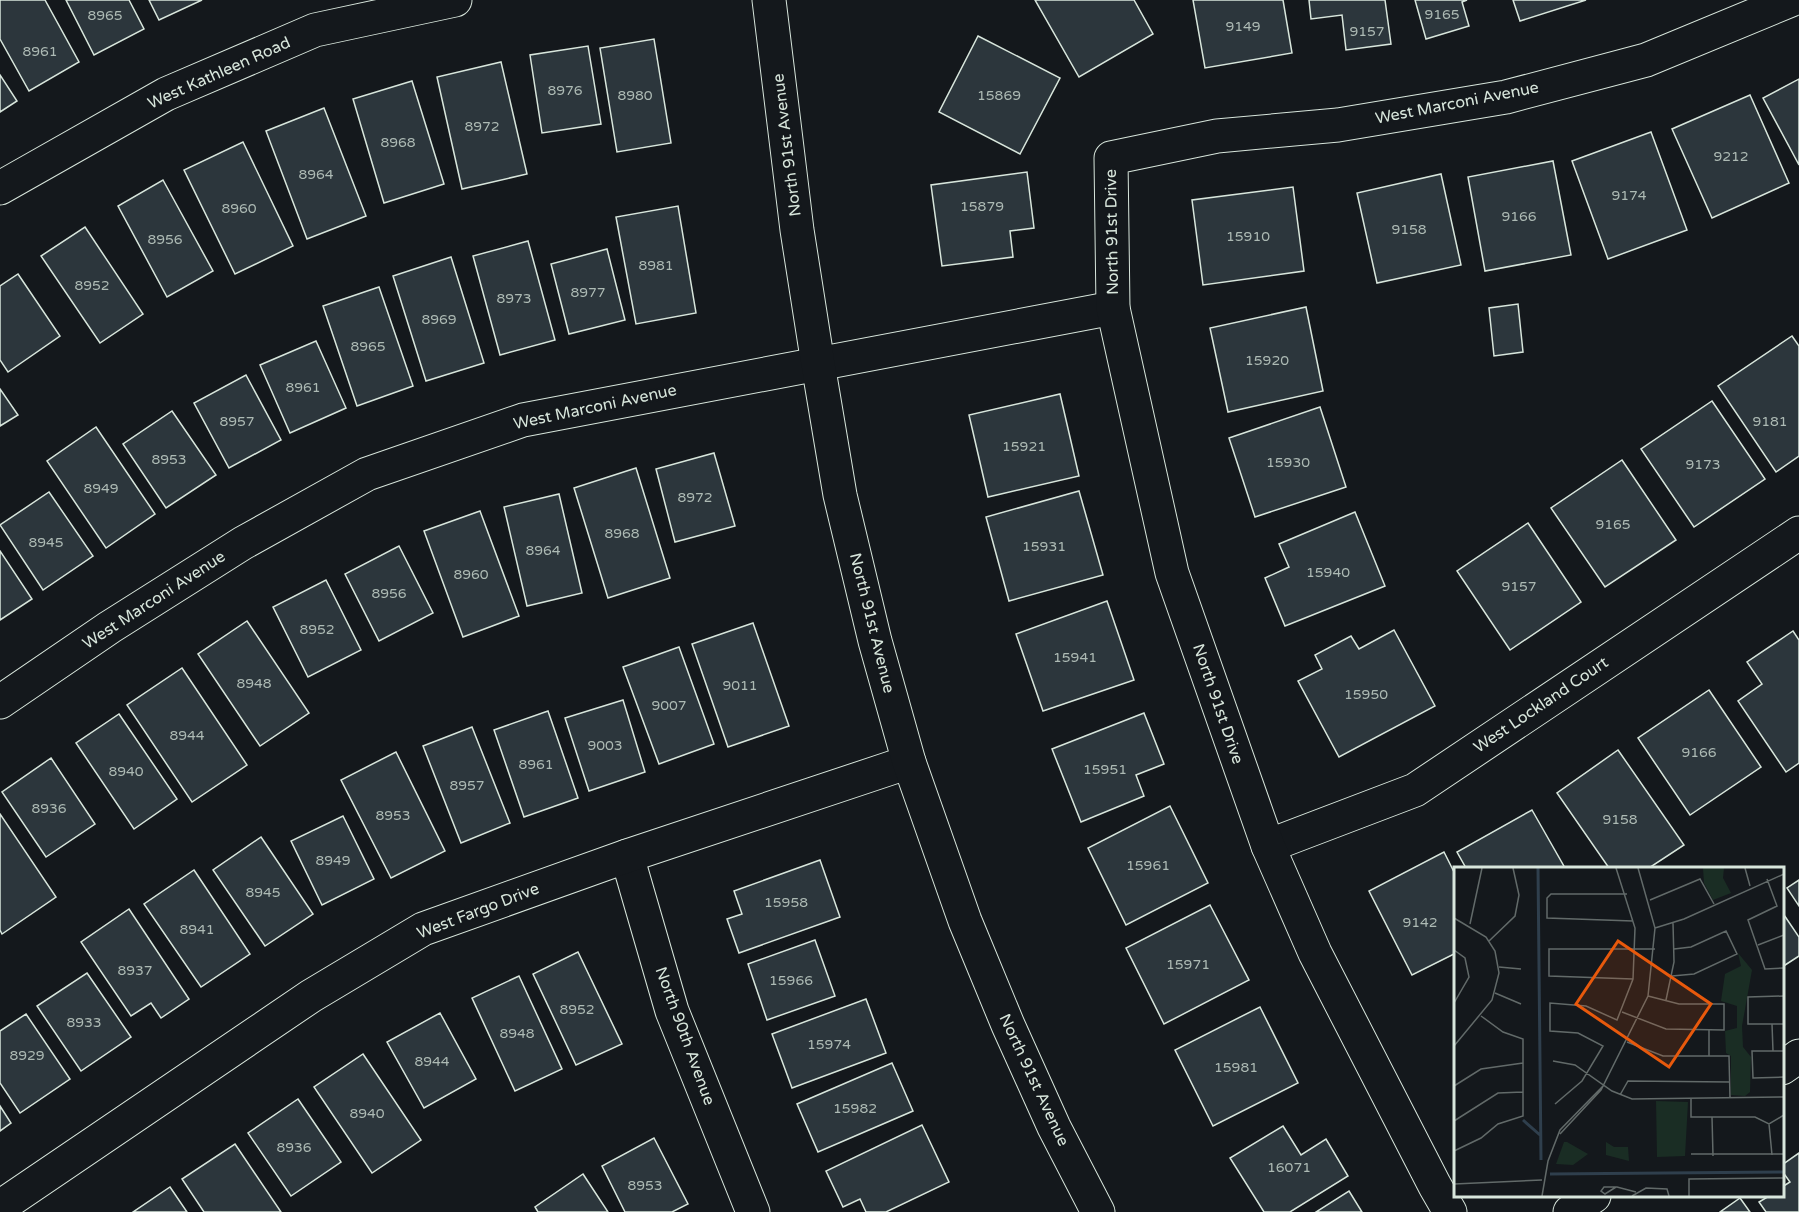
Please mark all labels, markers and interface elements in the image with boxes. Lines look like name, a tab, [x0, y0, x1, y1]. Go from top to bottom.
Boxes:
house number: 9165	[1424, 6, 1460, 23]
house number: 8965	[87, 7, 123, 24]
house number: 9149	[1225, 18, 1261, 35]
house number: 9157	[1349, 23, 1385, 40]
street label: West Kathleen Road	[145, 33, 293, 113]
house number: 8961	[22, 43, 58, 60]
street label: North 91st Avenue	[768, 72, 806, 218]
street label: West Marconi Avenue	[1374, 77, 1540, 129]
house number: 8976	[547, 82, 583, 99]
house number: 8980	[617, 87, 653, 104]
house number: 15869	[977, 87, 1021, 104]
house number: 8972	[464, 118, 500, 135]
house number: 8968	[380, 134, 416, 151]
house number: 9212	[1713, 148, 1749, 165]
house number: 8964	[298, 166, 334, 183]
street label: North 91st Drive	[1101, 169, 1123, 295]
house number: 9174	[1611, 187, 1647, 204]
house number: 15879	[960, 198, 1004, 215]
house number: 8960	[221, 200, 257, 217]
house number: 9166	[1501, 208, 1537, 225]
house number: 9158	[1391, 221, 1427, 238]
house number: 15910	[1226, 228, 1270, 245]
house number: 8956	[147, 231, 183, 248]
house number: 8981	[638, 257, 674, 274]
house number: 8952	[74, 277, 110, 294]
house number: 8977	[570, 284, 606, 301]
house number: 8973	[496, 290, 532, 307]
house number: 8969	[421, 311, 457, 328]
house number: 8965	[350, 338, 386, 355]
house number: 15920	[1245, 352, 1289, 369]
house number: 8961	[285, 379, 321, 396]
street label: West Marconi Avenue	[512, 380, 678, 434]
house number: 8957	[219, 413, 255, 430]
house number: 9181	[1752, 413, 1788, 430]
house number: 15921	[1002, 438, 1046, 455]
house number: 8953	[151, 451, 187, 468]
house number: 15930	[1266, 454, 1310, 471]
house number: 9173	[1685, 456, 1721, 473]
house number: 8949	[83, 480, 119, 497]
house number: 8972	[677, 489, 713, 506]
house number: 9165	[1595, 516, 1631, 533]
house number: 8968	[604, 525, 640, 542]
house number: 8945	[28, 534, 64, 551]
house number: 15931	[1022, 538, 1066, 555]
house number: 8964	[525, 542, 561, 559]
street label: West Marconi Avenue	[79, 546, 229, 654]
street label: North 91st Avenue	[845, 551, 899, 695]
house number: 15940	[1306, 564, 1350, 581]
house number: 8960	[453, 566, 489, 583]
house number: 9157	[1501, 578, 1537, 595]
house number: 8956	[371, 585, 407, 602]
house number: 8952	[299, 621, 335, 638]
street label: North 91st Drive	[1188, 641, 1248, 767]
house number: 15941	[1053, 649, 1097, 666]
street label: West Lockland Court	[1470, 652, 1612, 758]
house number: 8948	[236, 675, 272, 692]
house number: 9011	[722, 677, 758, 694]
house number: 15950	[1344, 686, 1388, 703]
house number: 9007	[651, 697, 687, 714]
house number: 8944	[169, 727, 205, 744]
house number: 9003	[587, 737, 623, 754]
house number: 9166	[1681, 744, 1717, 761]
house number: 8961	[518, 756, 554, 773]
house number: 15951	[1083, 761, 1127, 778]
house number: 8940	[108, 763, 144, 780]
house number: 8957	[449, 777, 485, 794]
house number: 8936	[31, 800, 67, 817]
house number: 8953	[375, 807, 411, 824]
house number: 9158	[1602, 811, 1638, 828]
house number: 8949	[315, 852, 351, 869]
house number: 15961	[1126, 857, 1170, 874]
inset map	[1454, 867, 1784, 1197]
street label: West Fargo Drive	[414, 879, 542, 943]
house number: 8945	[245, 884, 281, 901]
house number: 15958	[764, 894, 808, 911]
house number: 9142	[1402, 914, 1438, 931]
house number: 8941	[179, 921, 215, 938]
house number: 15971	[1166, 956, 1210, 973]
house number: 8937	[117, 962, 153, 979]
street label: North 90th Avenue	[651, 964, 719, 1108]
house number: 15966	[769, 972, 813, 989]
house number: 8952	[559, 1001, 595, 1018]
street label: North 91st Avenue	[995, 1011, 1073, 1149]
house number: 8933	[66, 1014, 102, 1031]
house number: 8948	[499, 1025, 535, 1042]
house number: 15974	[807, 1036, 851, 1053]
house number: 8929	[9, 1047, 45, 1064]
house number: 8944	[414, 1053, 450, 1070]
house number: 15981	[1214, 1059, 1258, 1076]
house number: 15982	[833, 1100, 877, 1117]
house number: 8940	[349, 1105, 385, 1122]
house number: 8936	[276, 1139, 312, 1156]
house number: 16071	[1267, 1159, 1311, 1176]
house number: 8953	[627, 1177, 663, 1194]

